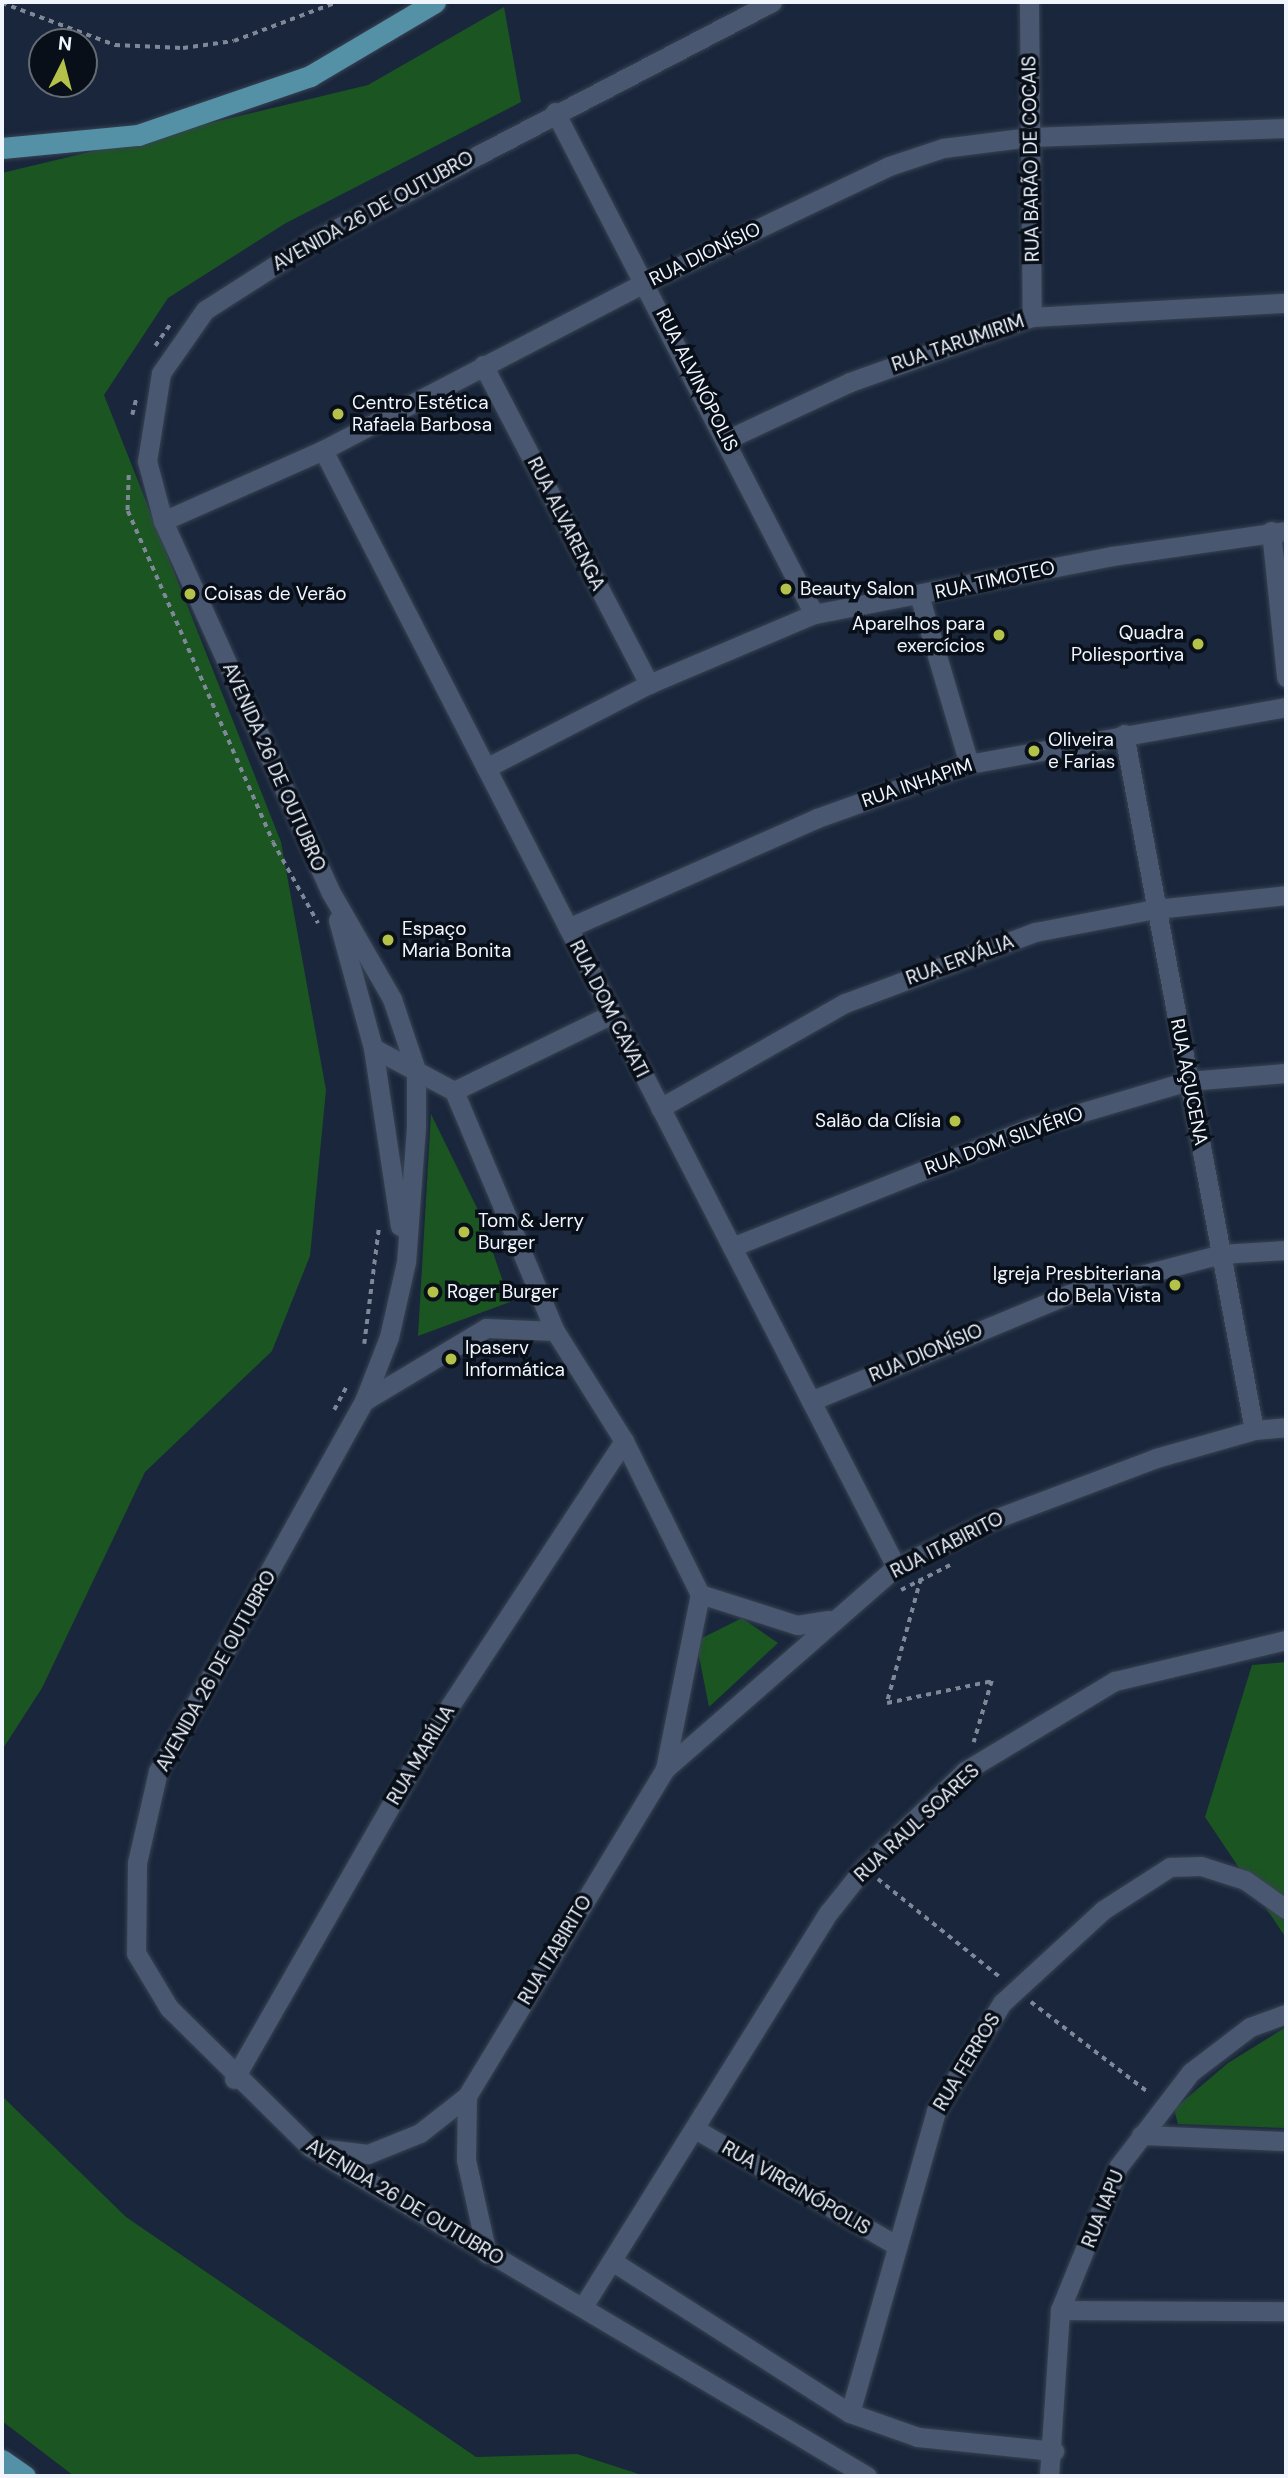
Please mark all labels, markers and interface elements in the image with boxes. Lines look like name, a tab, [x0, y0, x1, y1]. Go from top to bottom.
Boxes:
north arrow	[28, 28, 98, 98]
text: N	[57, 30, 73, 57]
street label: RUA BARÃO DE COCAIS	[1018, 56, 1044, 262]
street label: AVENIDA 26 DE OUTUBRO	[269, 146, 477, 276]
street label: RUA DIONÍSIO	[646, 217, 764, 291]
street label: RUA ALVINÓPOLIS	[651, 305, 743, 455]
street label: RUA TARUMIRIM	[889, 310, 1027, 376]
place label: Centro Estética Rafaela Barbosa	[352, 392, 492, 436]
marker: Centro Estética Rafaela Barbosa	[330, 406, 346, 422]
street label: RUA ALVARENGA	[523, 453, 609, 595]
street label: RUA TIMOTEO	[933, 556, 1057, 604]
place label: Beauty Salon	[800, 578, 914, 600]
marker: Beauty Salon	[778, 581, 794, 597]
place label: Coisas de Verão	[204, 583, 347, 605]
marker: Coisas de Verão	[182, 586, 198, 602]
place label: Aparelhos para exercícios	[852, 613, 985, 657]
place label: Quadra Poliesportiva	[1071, 622, 1184, 666]
marker: Aparelhos para exercícios	[991, 627, 1007, 643]
marker: Quadra Poliesportiva	[1190, 636, 1206, 652]
street label: AVENIDA 26 DE OUTUBRO	[218, 659, 330, 875]
place label: Oliveira e Farias	[1048, 729, 1115, 773]
marker: Oliveira e Farias	[1026, 743, 1042, 759]
street label: RUA INHAPIM	[859, 753, 975, 813]
place label: Espaço Maria Bonita	[402, 918, 511, 962]
street label: RUA ERVÁLIA	[903, 930, 1017, 990]
marker: Espaço Maria Bonita	[380, 932, 396, 948]
street label: RUA DOM CAVATI	[565, 937, 653, 1081]
street label: RUA AÇUCENA	[1166, 1017, 1212, 1147]
street label: RUA DOM SILVÉRIO	[922, 1102, 1086, 1180]
place label: Salão da Clísia	[815, 1110, 941, 1132]
marker: Salão da Clísia	[947, 1113, 963, 1129]
place label: Tom & Jerry Burger	[478, 1210, 584, 1254]
marker: Tom & Jerry Burger	[456, 1224, 472, 1240]
place label: Igreja Presbiteriana do Bela Vista	[993, 1263, 1161, 1307]
marker: Igreja Presbiteriana do Bela Vista	[1167, 1277, 1183, 1293]
place label: Roger Burger	[447, 1281, 559, 1303]
marker: Roger Burger	[425, 1284, 441, 1300]
street label: RUA DIONÍSIO	[866, 1319, 986, 1387]
place label: Ipaserv Informática	[465, 1337, 565, 1381]
marker: Ipaserv Informática	[443, 1351, 459, 1367]
street label: RUA ITABIRITO	[887, 1507, 1007, 1583]
street label: AVENIDA 26 DE OUTUBRO	[151, 1567, 281, 1775]
street label: RUA MARÍLIA	[382, 1701, 460, 1809]
street label: RUA RAUL SOARES	[850, 1759, 984, 1887]
street label: RUA ITABIRITO	[513, 1891, 597, 2009]
street label: RUA FERROS	[929, 2009, 1005, 2115]
street label: AVENIDA 26 DE OUTUBRO	[302, 2134, 508, 2270]
street label: RUA VIRGINÓPOLIS	[718, 2136, 874, 2240]
street label: RUA IAPU	[1077, 2167, 1129, 2251]

